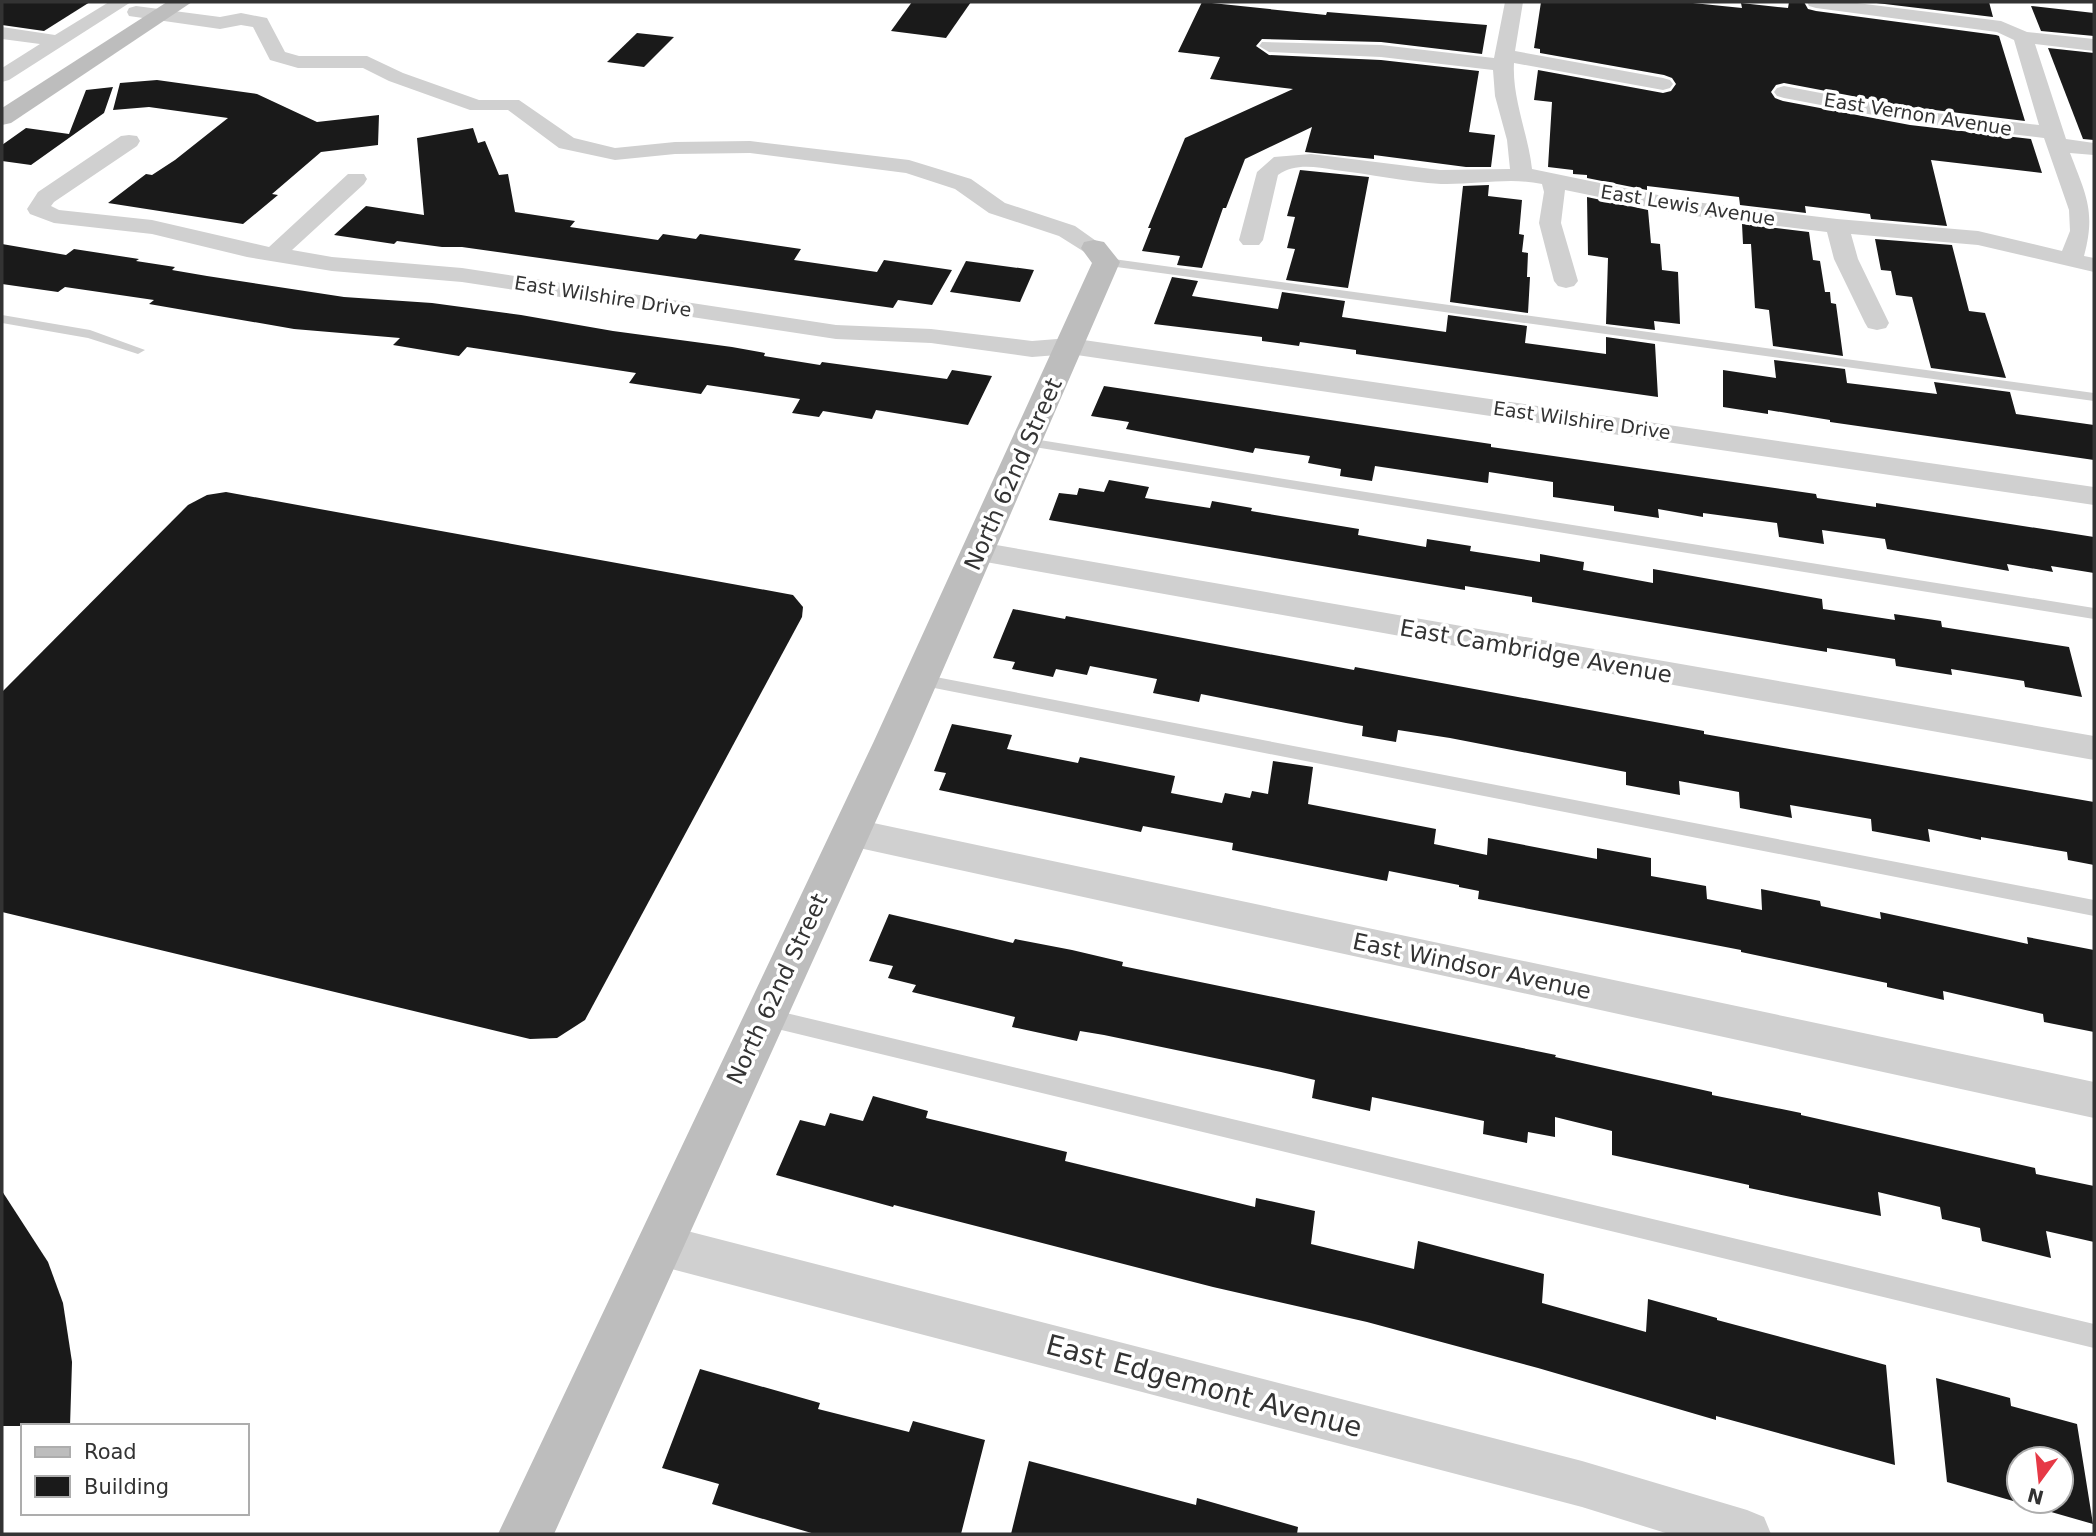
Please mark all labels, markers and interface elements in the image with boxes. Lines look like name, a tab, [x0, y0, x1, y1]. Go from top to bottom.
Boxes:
street label: East Vernon Avenue	[1822, 88, 2014, 140]
street label: East Lewis Avenue	[1599, 180, 1777, 230]
street label: East Wilshire Drive	[513, 271, 693, 321]
street label: North 62nd Street	[959, 374, 1067, 574]
street label: East Wilshire Drive	[1492, 397, 1672, 443]
street label: East Cambridge Avenue	[1398, 614, 1674, 688]
street label: North 62nd Street	[721, 890, 833, 1088]
street label: East Windsor Avenue	[1350, 928, 1594, 1004]
street label: East Edgemont Avenue	[1042, 1328, 1366, 1444]
legend	[21, 1424, 248, 1515]
text: Road	[84, 1440, 137, 1464]
north arrow	[2005, 1445, 2075, 1515]
text: Building	[84, 1475, 169, 1499]
text: N	[2025, 1484, 2046, 1509]

